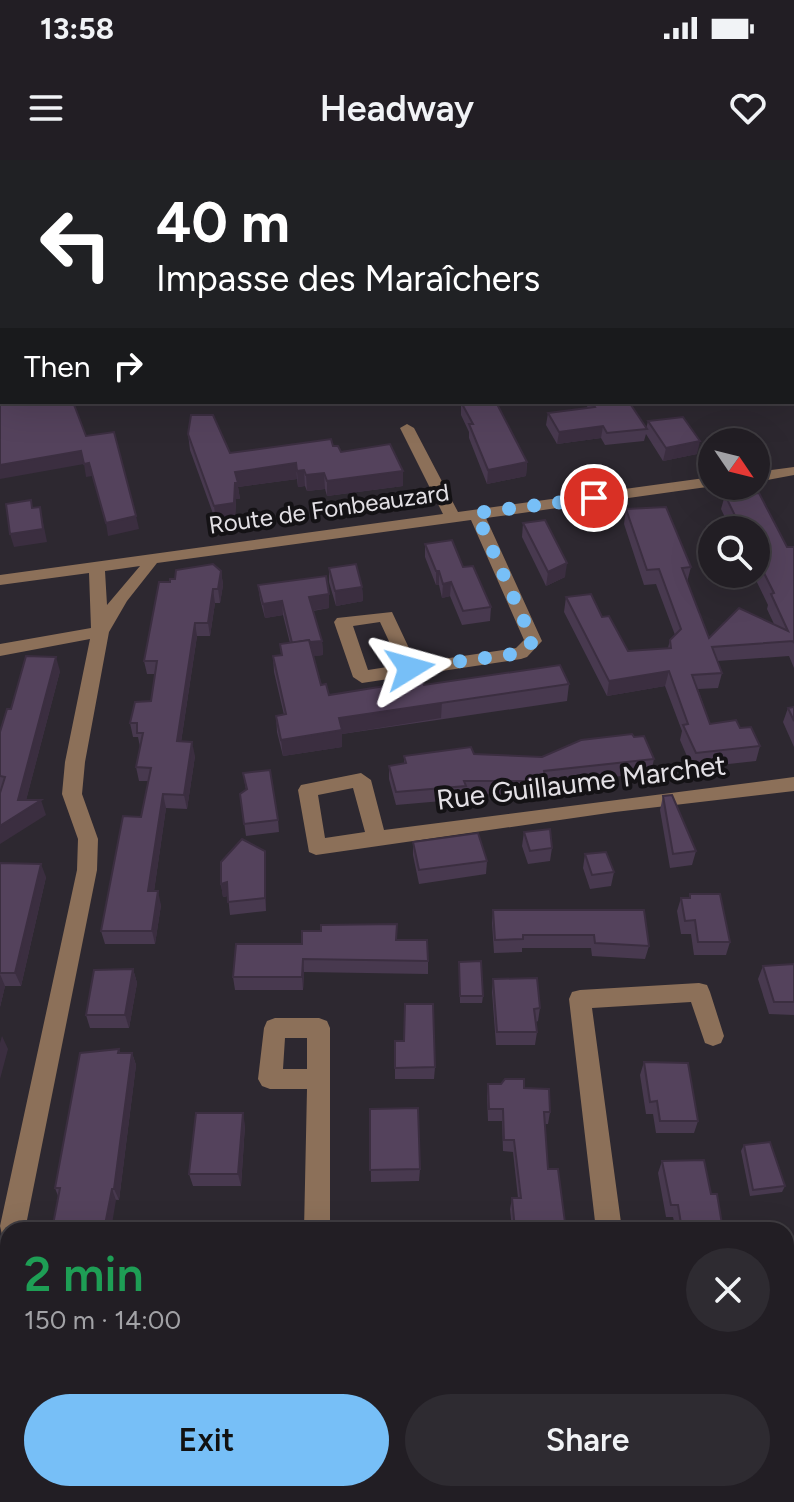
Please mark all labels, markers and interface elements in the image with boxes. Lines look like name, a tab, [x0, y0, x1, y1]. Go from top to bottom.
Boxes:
text: 13:58	[40, 10, 114, 47]
icon: menu	[24, 86, 68, 130]
icon: heart	[726, 86, 770, 130]
text: Headway	[320, 87, 474, 130]
text: 40 m	[156, 189, 290, 256]
icon: left	[24, 192, 128, 296]
text: Impasse des Maraîchers	[156, 257, 540, 300]
icon: right	[106, 344, 150, 388]
text: Then	[24, 348, 90, 385]
north arrow	[698, 428, 770, 500]
map controls	[698, 428, 770, 588]
pin	[560, 464, 628, 532]
icon: arrive	[572, 476, 616, 520]
street label: Route de Fonbeauzard	[207, 477, 451, 540]
button: search	[698, 516, 770, 588]
position arrow	[368, 626, 452, 710]
street label: Rue Guillaume Marchet	[434, 747, 728, 817]
text: 2 min	[24, 1245, 144, 1303]
button: close	[686, 1248, 770, 1332]
text: 150 m · 14:00	[24, 1304, 181, 1336]
button: Exit	[24, 1394, 389, 1486]
button: Share	[405, 1394, 770, 1486]

